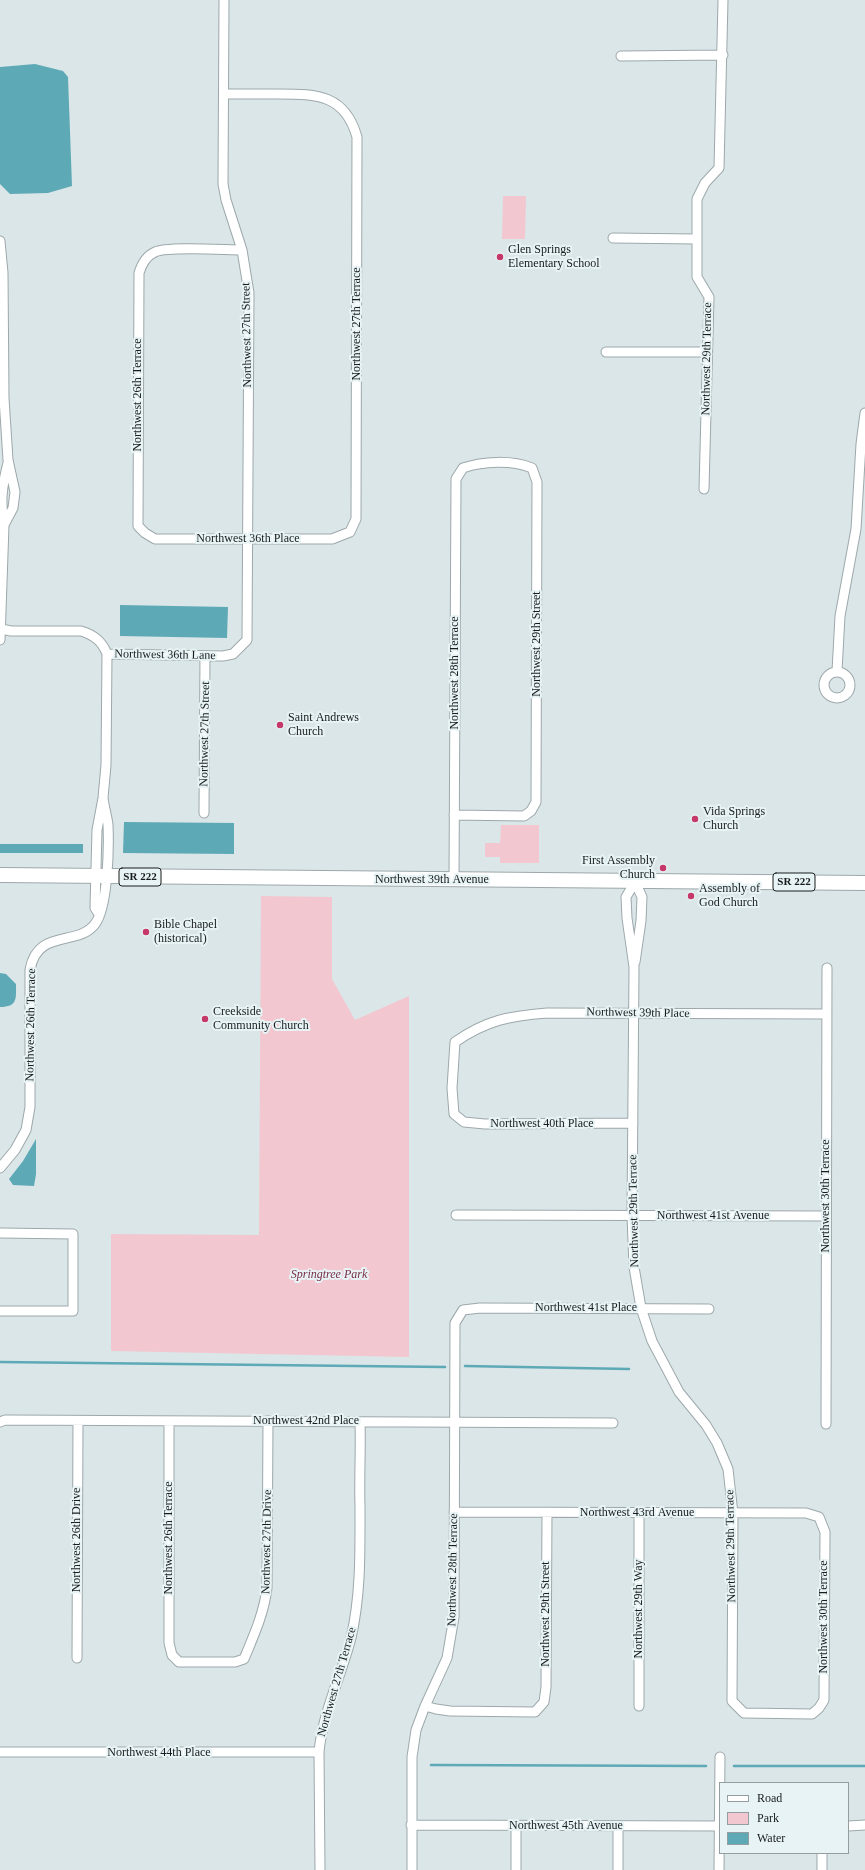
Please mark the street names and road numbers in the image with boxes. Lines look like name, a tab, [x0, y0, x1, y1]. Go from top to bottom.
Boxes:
street label: Northwest 27th Terrace	[350, 267, 364, 381]
street label: Northwest 27th Street	[239, 282, 255, 388]
street label: Northwest 29th Terrace	[699, 302, 715, 416]
street label: Northwest 26th Terrace	[131, 338, 145, 452]
street label: Northwest 36th Place	[196, 532, 300, 546]
street label: Northwest 29th Street	[530, 591, 544, 697]
street label: Northwest 28th Terrace	[448, 616, 462, 730]
street label: Northwest 36th Lane	[114, 647, 216, 663]
street label: Northwest 27th Street	[197, 681, 213, 787]
road number: SR 222	[119, 868, 161, 886]
street label: Northwest 39th Avenue	[375, 873, 489, 887]
road number: SR 222	[773, 873, 815, 891]
street label: Northwest 26th Terrace	[23, 968, 39, 1082]
street label: Northwest 39th Place	[586, 1005, 690, 1021]
street label: Northwest 40th Place	[490, 1117, 594, 1131]
street label: Northwest 30th Terrace	[819, 1139, 833, 1253]
street label: Northwest 29th Terrace	[626, 1154, 642, 1268]
street label: Northwest 41st Avenue	[657, 1209, 769, 1223]
street label: Northwest 41st Place	[535, 1301, 637, 1315]
street label: Northwest 42nd Place	[253, 1414, 359, 1428]
street label: Northwest 26th Terrace	[162, 1481, 176, 1595]
street label: Northwest 26th Drive	[70, 1488, 84, 1592]
street label: Northwest 29th Terrace	[723, 1489, 739, 1603]
street label: Northwest 27th Drive	[259, 1490, 275, 1594]
street label: Northwest 43rd Avenue	[580, 1506, 694, 1520]
street label: Northwest 28th Terrace	[445, 1513, 461, 1627]
street label: Northwest 29th Way	[632, 1559, 646, 1659]
street label: Northwest 30th Terrace	[817, 1560, 831, 1674]
street label: Northwest 29th Street	[539, 1561, 553, 1667]
street label: Northwest 27th Terrace	[314, 1626, 360, 1738]
street label: Northwest 44th Place	[107, 1746, 211, 1760]
street label: Northwest 45th Avenue	[509, 1819, 623, 1833]

